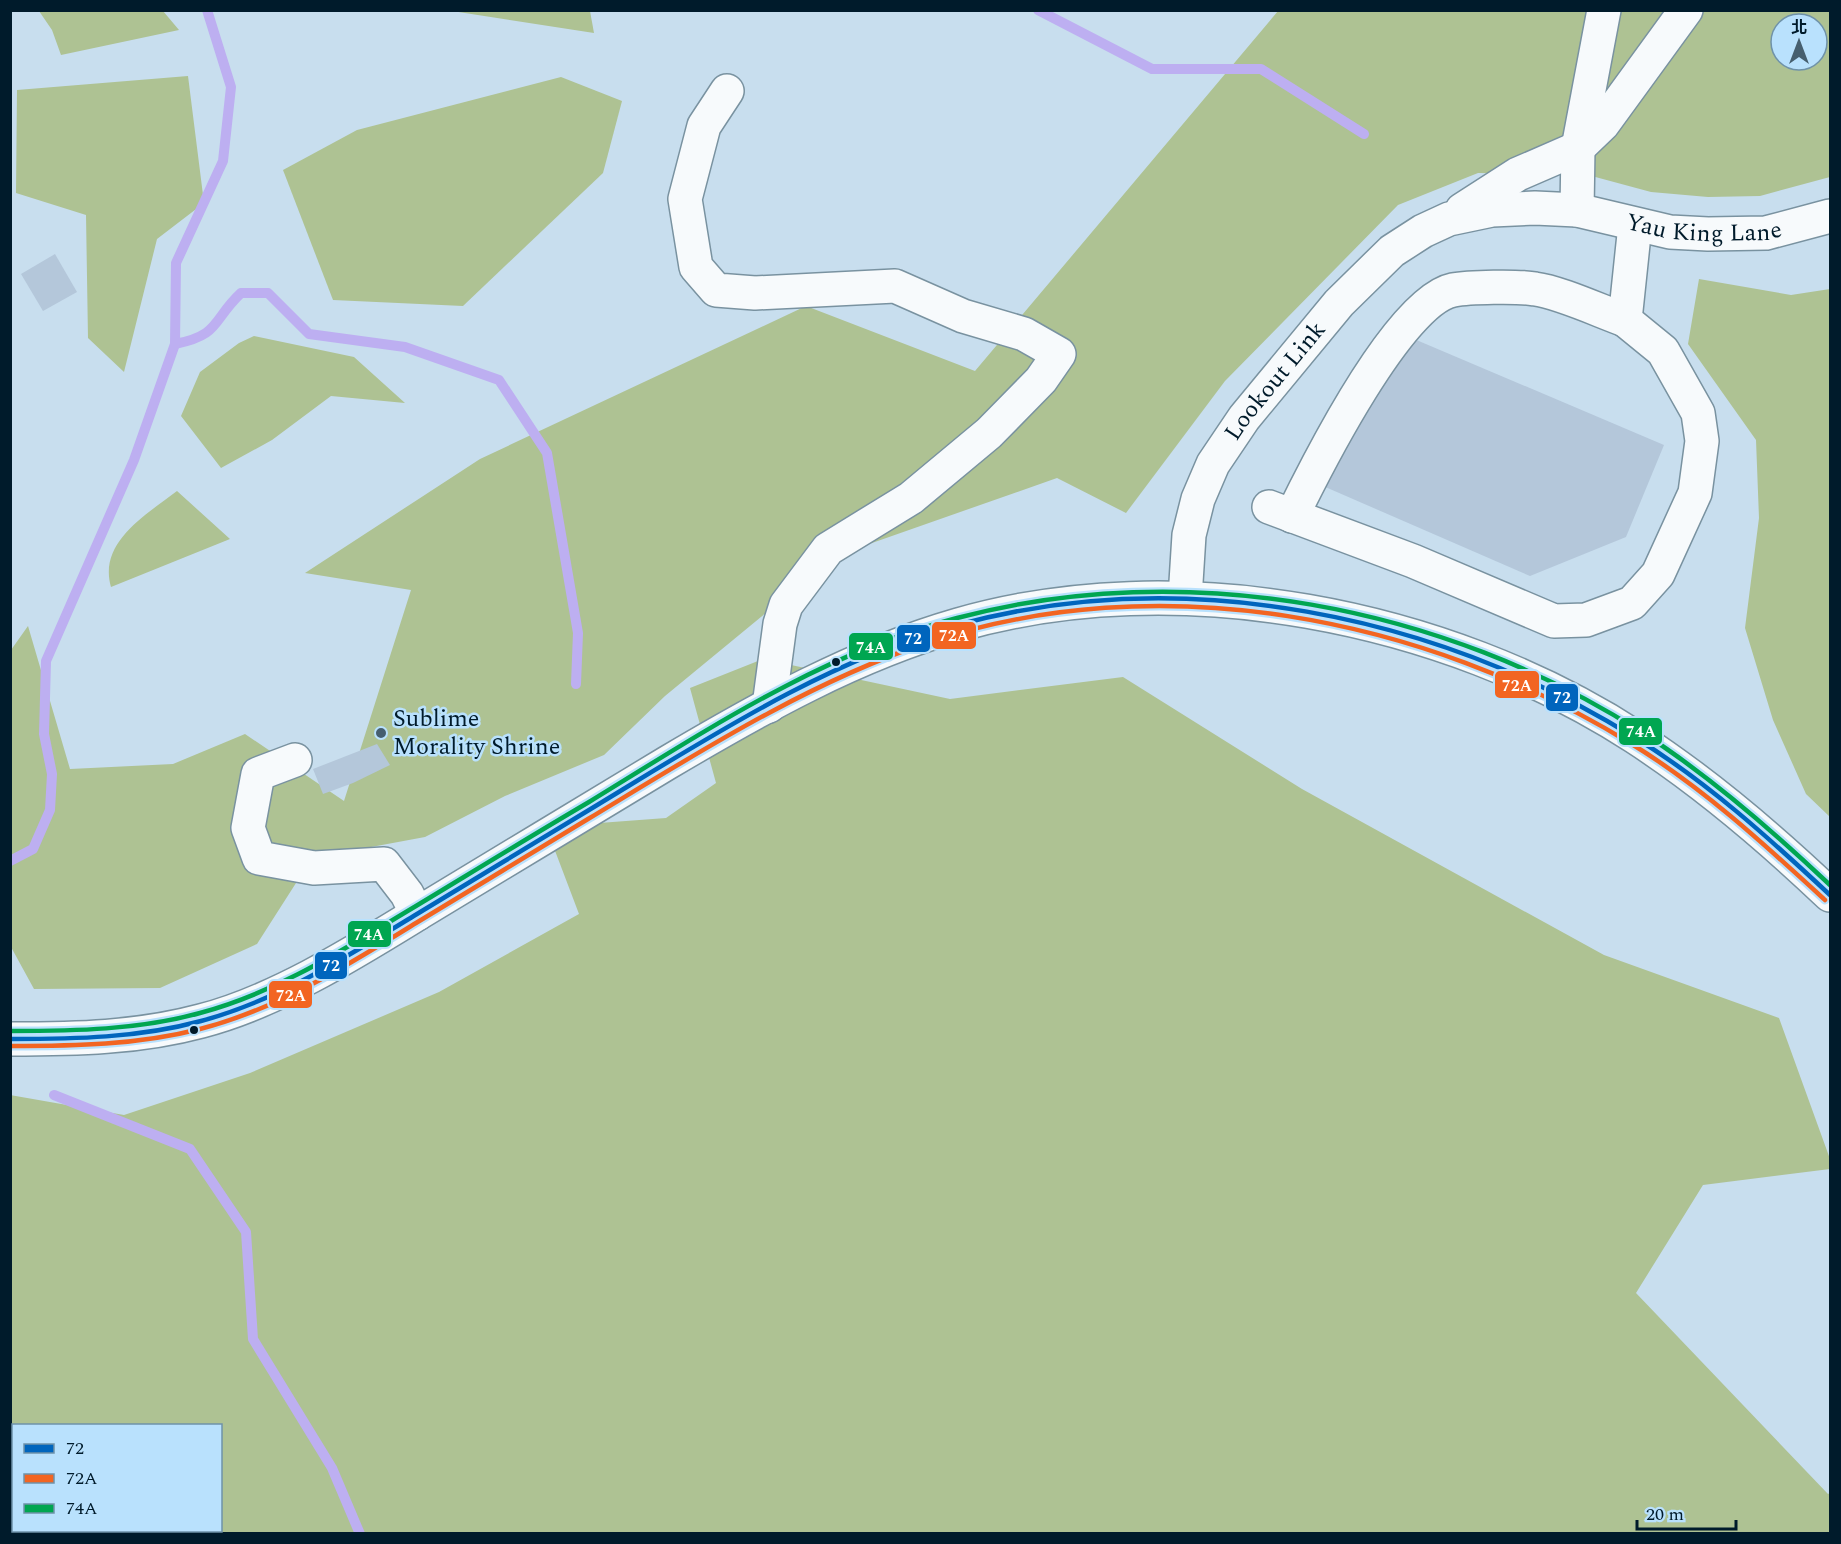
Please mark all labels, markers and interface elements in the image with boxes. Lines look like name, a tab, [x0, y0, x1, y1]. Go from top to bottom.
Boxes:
north arrow	[1769, 12, 1829, 72]
text: 北	[1791, 16, 1807, 40]
street label: Yau King Lane	[1622, 204, 1786, 252]
street label: Lookout Link	[1215, 313, 1335, 448]
line badge: 72A	[931, 621, 977, 650]
line badge: 72	[896, 624, 931, 653]
text: 72A	[939, 624, 970, 648]
text: 72	[904, 627, 922, 651]
line badge: 74A	[848, 632, 894, 661]
text: 74A	[856, 636, 887, 660]
unlabelled marker	[830, 656, 842, 668]
line badge: 72A	[1494, 670, 1540, 699]
text: 72A	[1502, 674, 1533, 698]
line badge: 72	[1545, 683, 1579, 712]
text: 72	[1553, 686, 1571, 710]
place label: Sublime Morality Shrine	[393, 701, 560, 765]
line badge: 74A	[1618, 717, 1663, 746]
text: 74A	[1626, 720, 1657, 744]
marker: Sublime Morality Shrine	[374, 726, 388, 740]
line badge: 74A	[347, 920, 392, 948]
text: 74A	[354, 923, 385, 947]
line badge: 72	[314, 951, 348, 980]
text: 72	[322, 954, 340, 978]
line badge: 72A	[268, 980, 313, 1009]
text: 72A	[276, 984, 307, 1008]
unlabelled marker	[188, 1024, 200, 1036]
legend	[12, 1424, 222, 1532]
text: 72	[66, 1435, 84, 1462]
text: 72A	[66, 1465, 98, 1492]
scale bar	[1637, 1493, 1736, 1531]
text: 74A	[66, 1495, 98, 1522]
text: 20 m	[1646, 1501, 1684, 1528]

